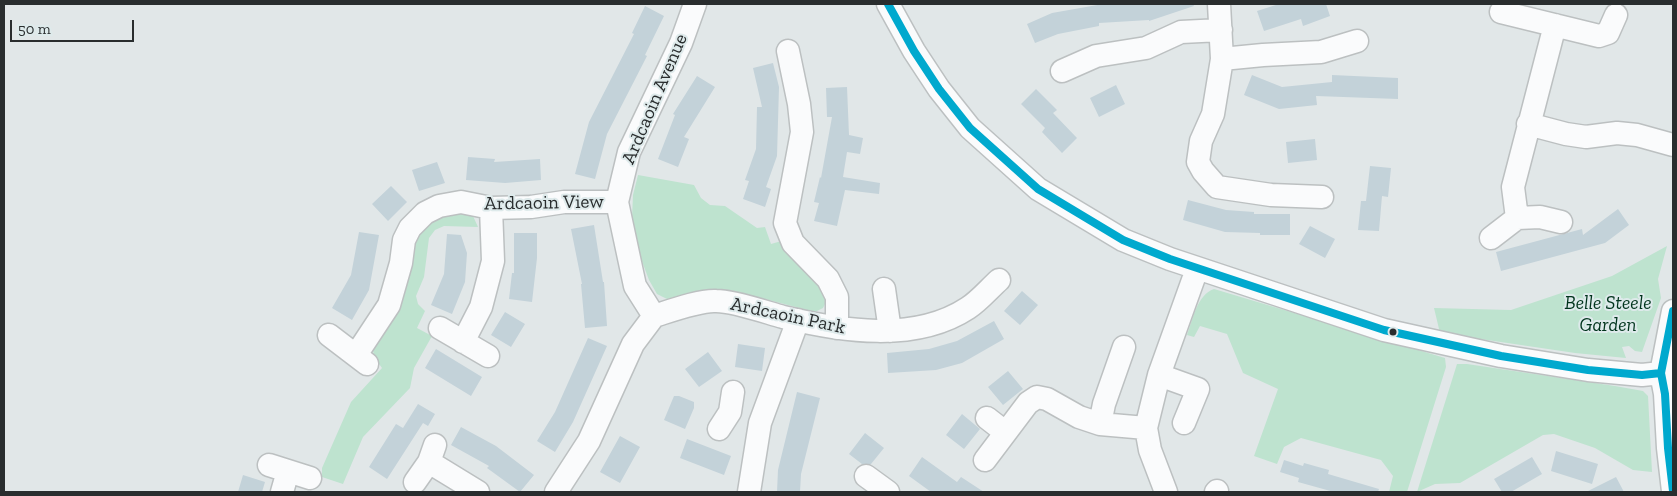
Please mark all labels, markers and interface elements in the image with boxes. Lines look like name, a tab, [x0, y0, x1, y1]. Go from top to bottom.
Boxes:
scale bar	[12, 10, 136, 42]
text: 50 m	[18, 20, 51, 38]
street label: Ardcaoin Avenue	[617, 31, 693, 167]
street label: Ardcaoin View	[484, 191, 604, 215]
street label: Ardcaoin Park	[729, 293, 847, 339]
park label: Belle Steele Garden	[1565, 293, 1651, 337]
unlabelled marker	[1388, 327, 1398, 337]

